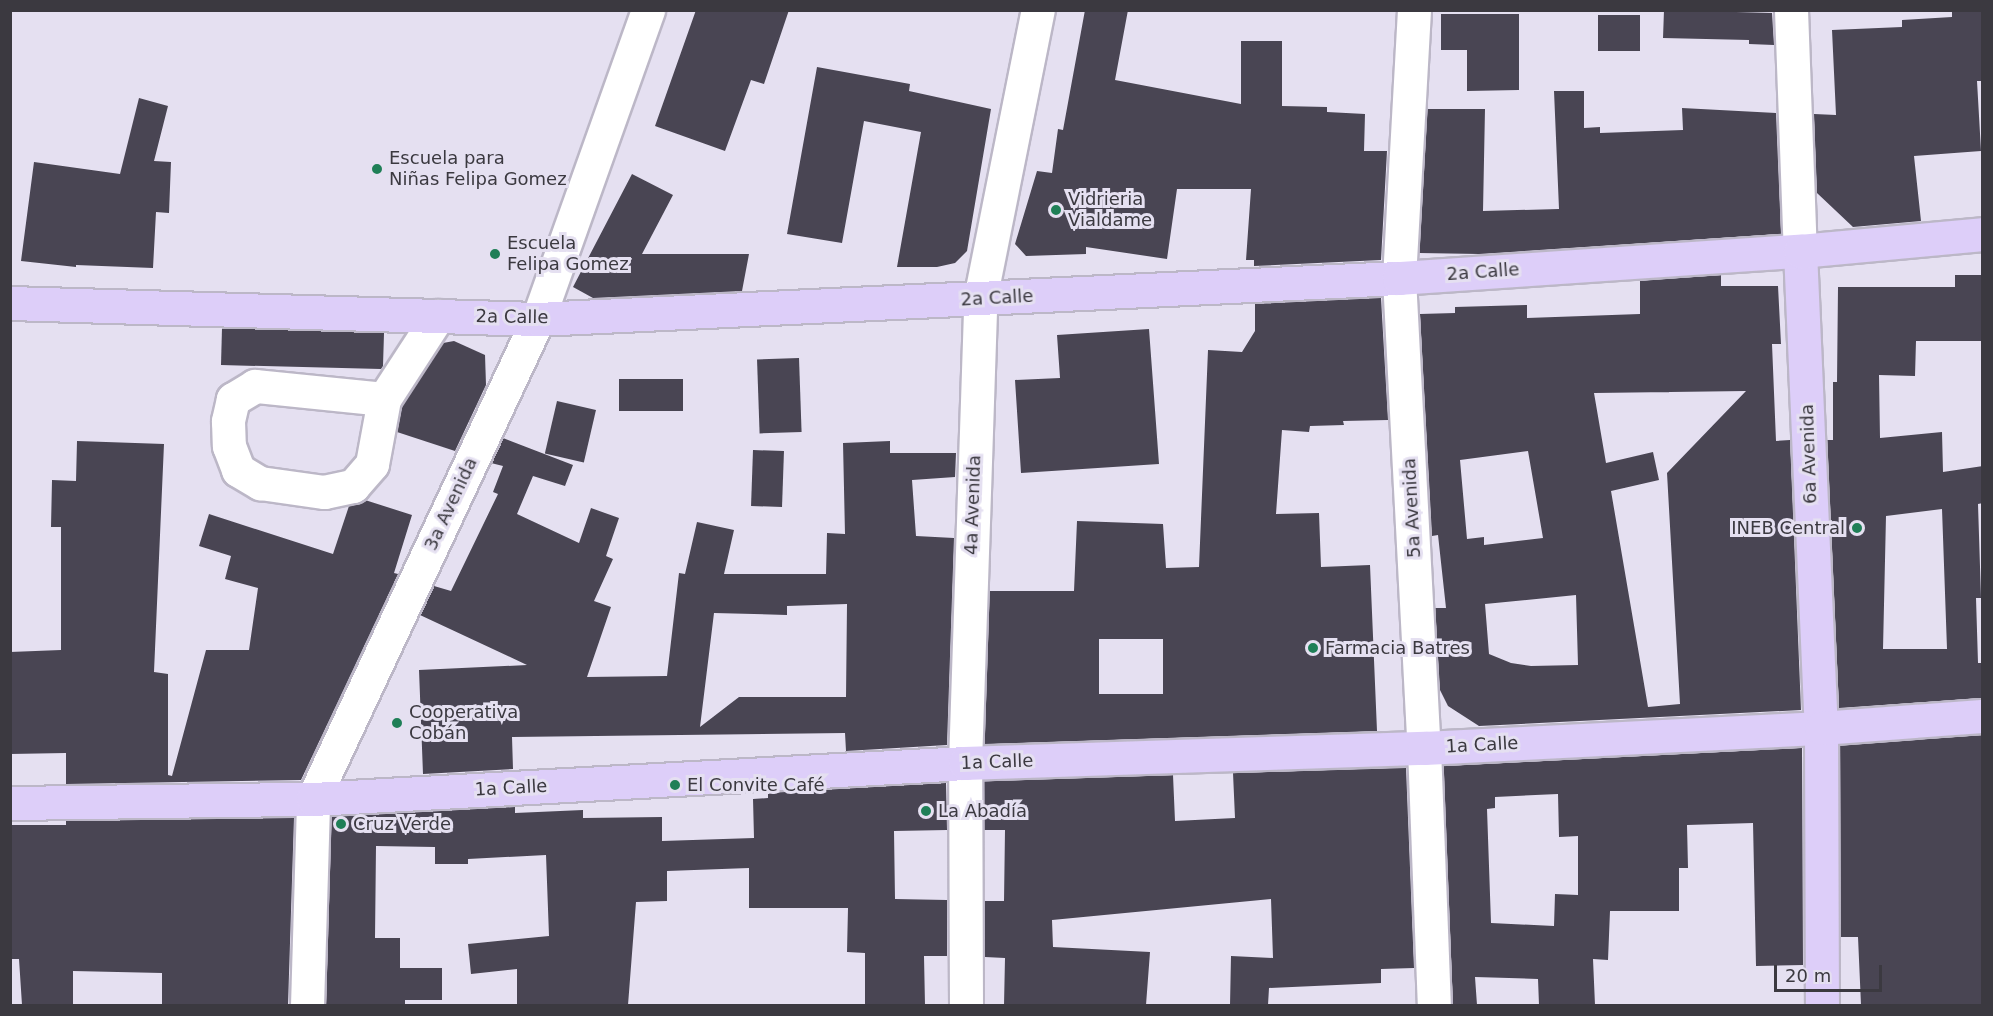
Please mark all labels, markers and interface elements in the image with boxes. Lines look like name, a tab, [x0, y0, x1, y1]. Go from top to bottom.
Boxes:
place label: Escuela para Niñas Felipa Gomez	[389, 148, 567, 190]
marker: Escuela para Niñas Felipa Gomez	[370, 162, 384, 176]
place label: Vidrieria Vialdame	[1068, 189, 1152, 232]
marker: Vidrieria Vialdame	[1049, 203, 1063, 217]
place label: Escuela Felipa Gomez	[507, 233, 629, 276]
marker: Escuela Felipa Gomez	[488, 247, 502, 261]
street label: 2a Calle	[1446, 259, 1520, 285]
street label: 2a Calle	[960, 285, 1034, 311]
street label: 2a Calle	[475, 306, 549, 328]
street label: 6a Avenida	[1796, 404, 1822, 504]
street label: 3a Avenida	[420, 454, 482, 554]
street label: 4a Avenida	[960, 455, 986, 555]
street label: 5a Avenida	[1399, 457, 1425, 559]
place label: INEB Central	[1731, 517, 1845, 539]
marker: INEB Central	[1850, 521, 1864, 535]
place label: Farmacia Batres	[1325, 637, 1470, 659]
marker: Farmacia Batres	[1306, 641, 1320, 655]
place label: Cooperativa Cobán	[409, 702, 518, 744]
marker: Cooperativa Cobán	[390, 716, 404, 730]
street label: 1a Calle	[1445, 732, 1519, 758]
street label: 1a Calle	[960, 750, 1034, 774]
place label: El Convite Café	[687, 774, 825, 796]
street label: 1a Calle	[474, 775, 548, 801]
marker: El Convite Café	[668, 778, 682, 792]
place label: La Abadía	[938, 800, 1027, 822]
marker: La Abadía	[919, 804, 933, 818]
place label: Cruz Verde	[353, 813, 451, 835]
marker: Cruz Verde	[334, 817, 348, 831]
scale bar	[1777, 953, 1885, 991]
text: 20 m	[1785, 965, 1831, 986]

